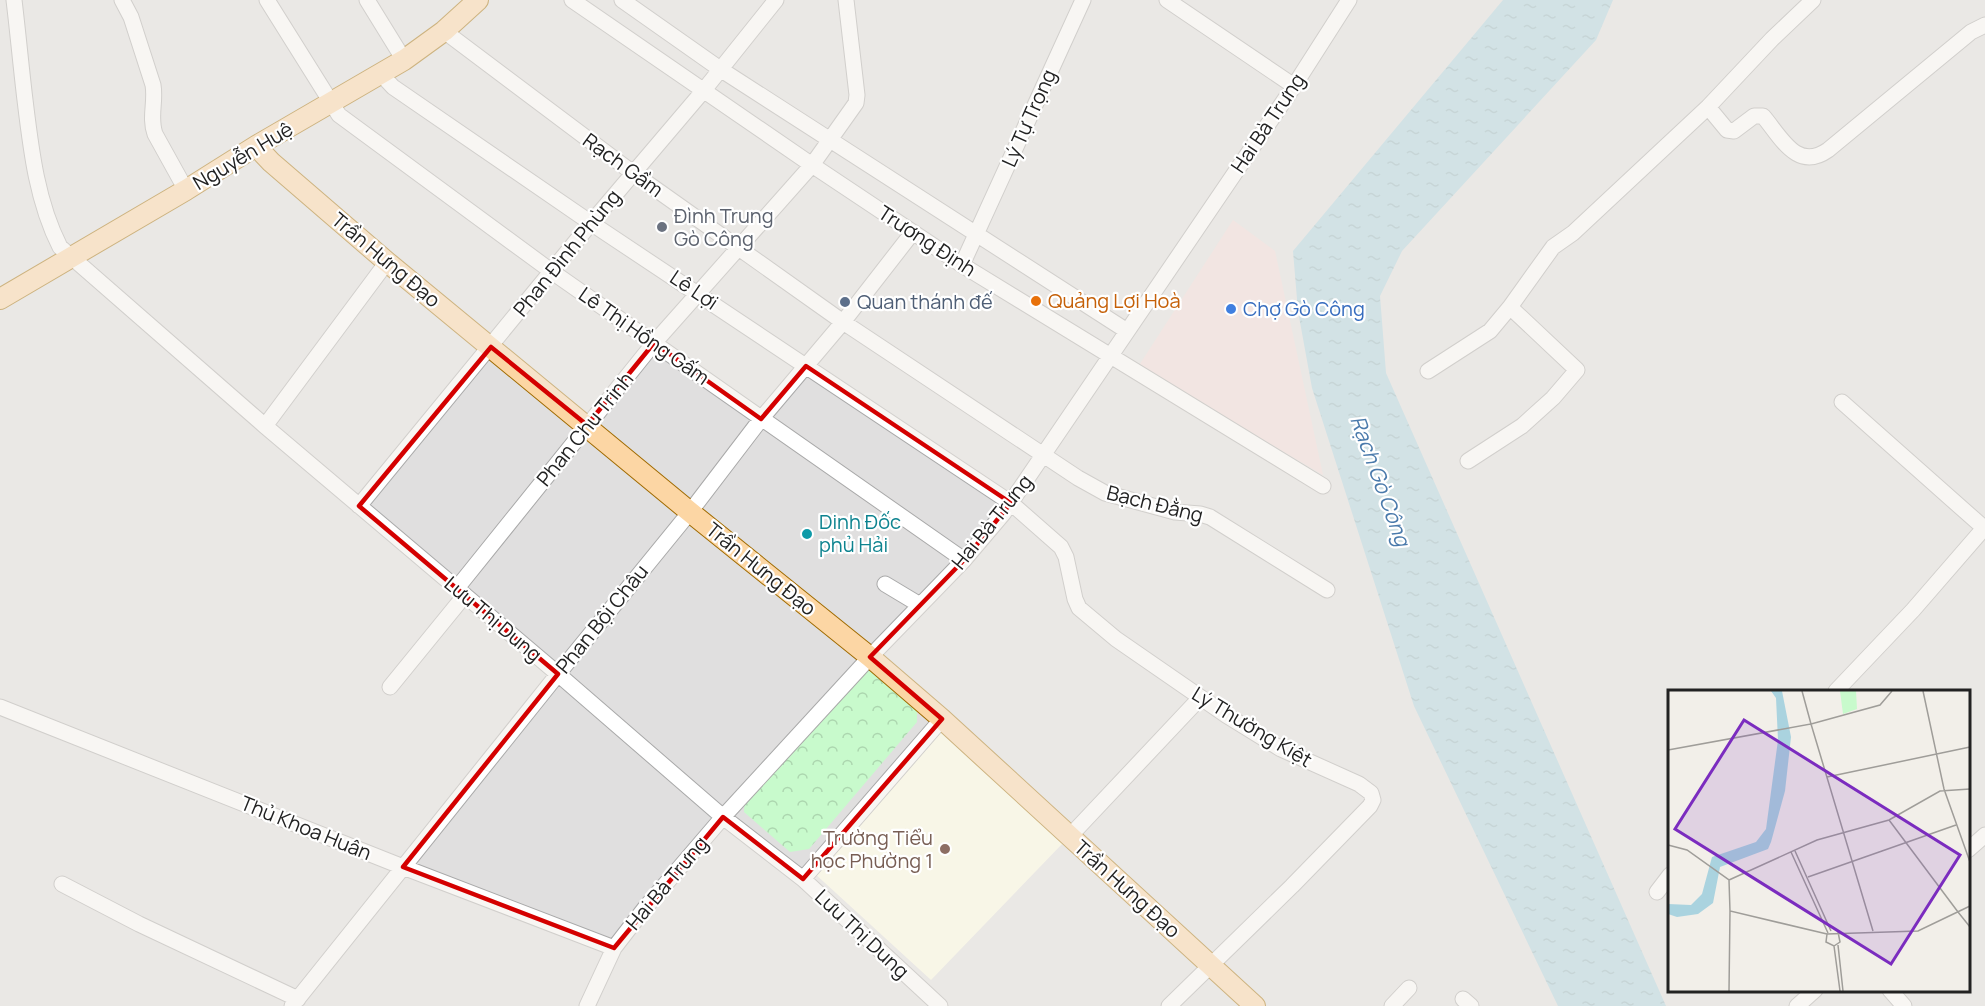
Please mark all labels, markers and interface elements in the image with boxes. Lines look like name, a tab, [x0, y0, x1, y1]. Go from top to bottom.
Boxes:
street label: Lý Tự Trọng	[995, 65, 1062, 171]
street label: Hai Bà Trưng	[1224, 68, 1311, 178]
street label: Nguyễn Huệ	[188, 115, 298, 196]
street label: Rạch Gầm	[578, 126, 669, 203]
street label: Phan Đình Phùng	[507, 183, 626, 322]
street label: Trương Định	[873, 199, 981, 282]
place label: Đình Trung Gò Công	[674, 202, 773, 252]
street label: Trần Hưng Đạo	[326, 206, 447, 313]
marker: Đình Trung Gò Công	[655, 220, 669, 234]
street label: Lê Lợi	[665, 264, 724, 315]
street label: Lê Thị Hồng Gấm	[574, 280, 715, 391]
place label: Quảng Lợi Hoà	[1048, 287, 1181, 314]
place label: Quan thánh đế	[857, 288, 993, 315]
marker: Quảng Lợi Hoà	[1029, 294, 1043, 308]
marker: Quan thánh đế	[838, 295, 852, 309]
place label: Chợ Gò Công	[1243, 295, 1365, 322]
marker: Chợ Gò Công	[1224, 302, 1238, 316]
street label: Phan Chu Trinh	[530, 366, 639, 491]
water label: Rạch Gò Công	[1344, 412, 1418, 551]
street label: Hai Bà Trưng	[945, 469, 1038, 575]
street label: Bạch Đằng	[1104, 479, 1206, 529]
place label: Dinh Đốc phủ Hải	[819, 508, 901, 558]
street label: Trần Hưng Đạo	[701, 516, 822, 621]
marker: Dinh Đốc phủ Hải	[800, 527, 814, 541]
street label: Phan Bội Châu	[549, 559, 654, 679]
street label: Lưu Thị Dung	[439, 570, 548, 667]
street label: Lý Thường Kiệt	[1187, 680, 1317, 773]
inset map	[1668, 690, 1970, 991]
street label: Thủ Khoa Huân	[237, 789, 376, 866]
place label: Trường Tiểu học Phường 1	[811, 824, 933, 874]
street label: Hai Bà Trưng	[619, 830, 714, 935]
street label: Trần Hưng Đạo	[1068, 834, 1186, 944]
marker: Trường Tiểu học Phường 1	[938, 842, 952, 856]
street label: Lưu Thị Dung	[809, 883, 915, 984]

